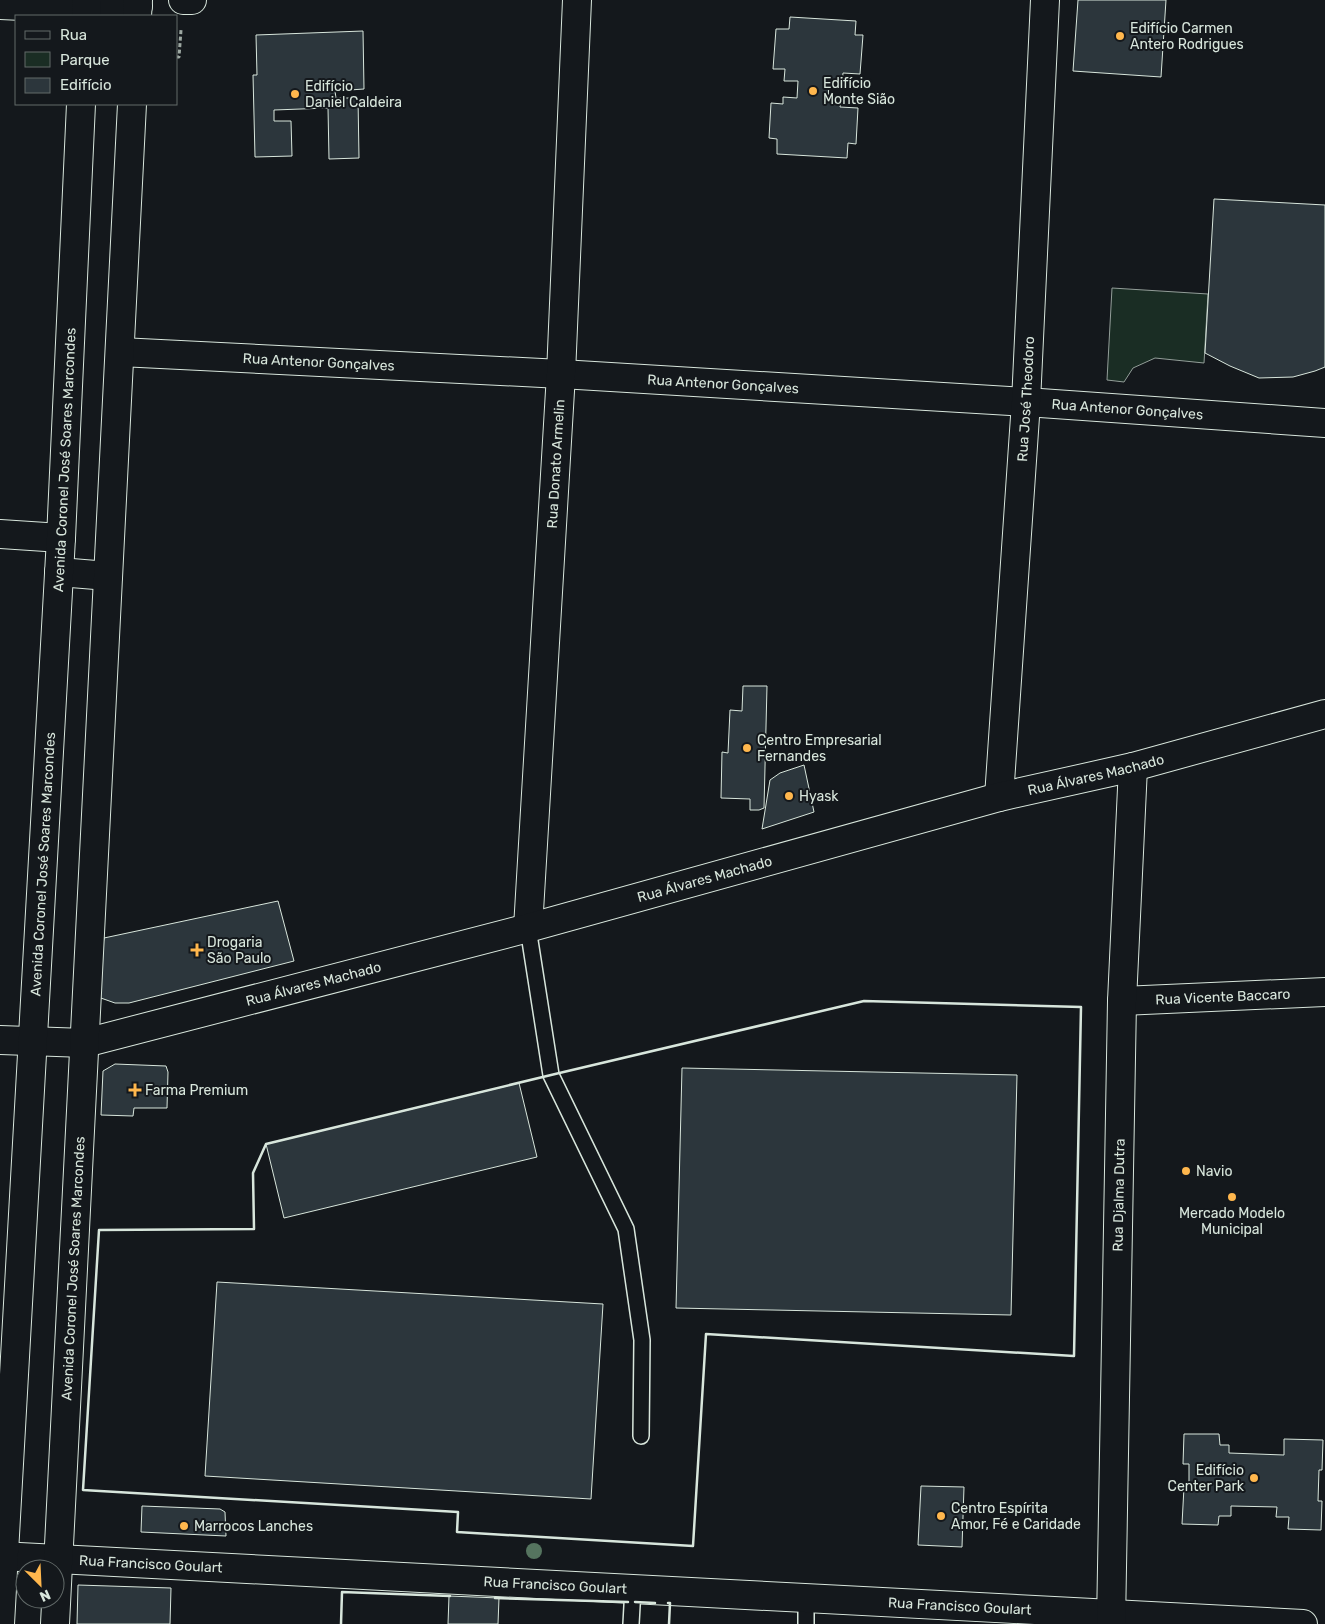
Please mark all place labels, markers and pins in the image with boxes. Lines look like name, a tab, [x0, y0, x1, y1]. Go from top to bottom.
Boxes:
place label: Edifício Carmen Antero Rodrigues	[1130, 20, 1244, 53]
marker: Edifício Carmen Antero Rodrigues	[1114, 30, 1126, 42]
place label: Edifício Monte Sião	[823, 75, 895, 108]
place label: Edifício Daniel Caldeira	[305, 78, 402, 111]
marker: Edifício Monte Sião	[807, 85, 819, 97]
marker: Edifício Daniel Caldeira	[289, 88, 301, 100]
place label: Centro Empresarial Fernandes	[757, 732, 882, 765]
marker: Centro Empresarial Fernandes	[741, 742, 753, 754]
place label: Hyask	[799, 788, 839, 805]
marker: Hyask	[783, 790, 795, 802]
place label: Drogaria São Paulo	[207, 934, 271, 967]
marker: Drogaria São Paulo	[191, 944, 203, 956]
place label: Farma Premium	[145, 1082, 248, 1099]
marker: Farma Premium	[129, 1084, 141, 1096]
place label: Navio	[1196, 1163, 1233, 1180]
marker: Navio	[1180, 1165, 1192, 1177]
marker: Mercado Modelo Municipal	[1226, 1191, 1238, 1203]
place label: Mercado Modelo Municipal	[1179, 1205, 1285, 1238]
place label: Edifício Center Park	[1168, 1462, 1245, 1495]
marker: Edifício Center Park	[1248, 1472, 1260, 1484]
place label: Centro Espírita Amor, Fé e Caridade	[951, 1500, 1081, 1533]
marker: Centro Espírita Amor, Fé e Caridade	[935, 1510, 947, 1522]
place label: Marrocos Lanches	[194, 1518, 313, 1535]
marker: Marrocos Lanches	[178, 1520, 190, 1532]

